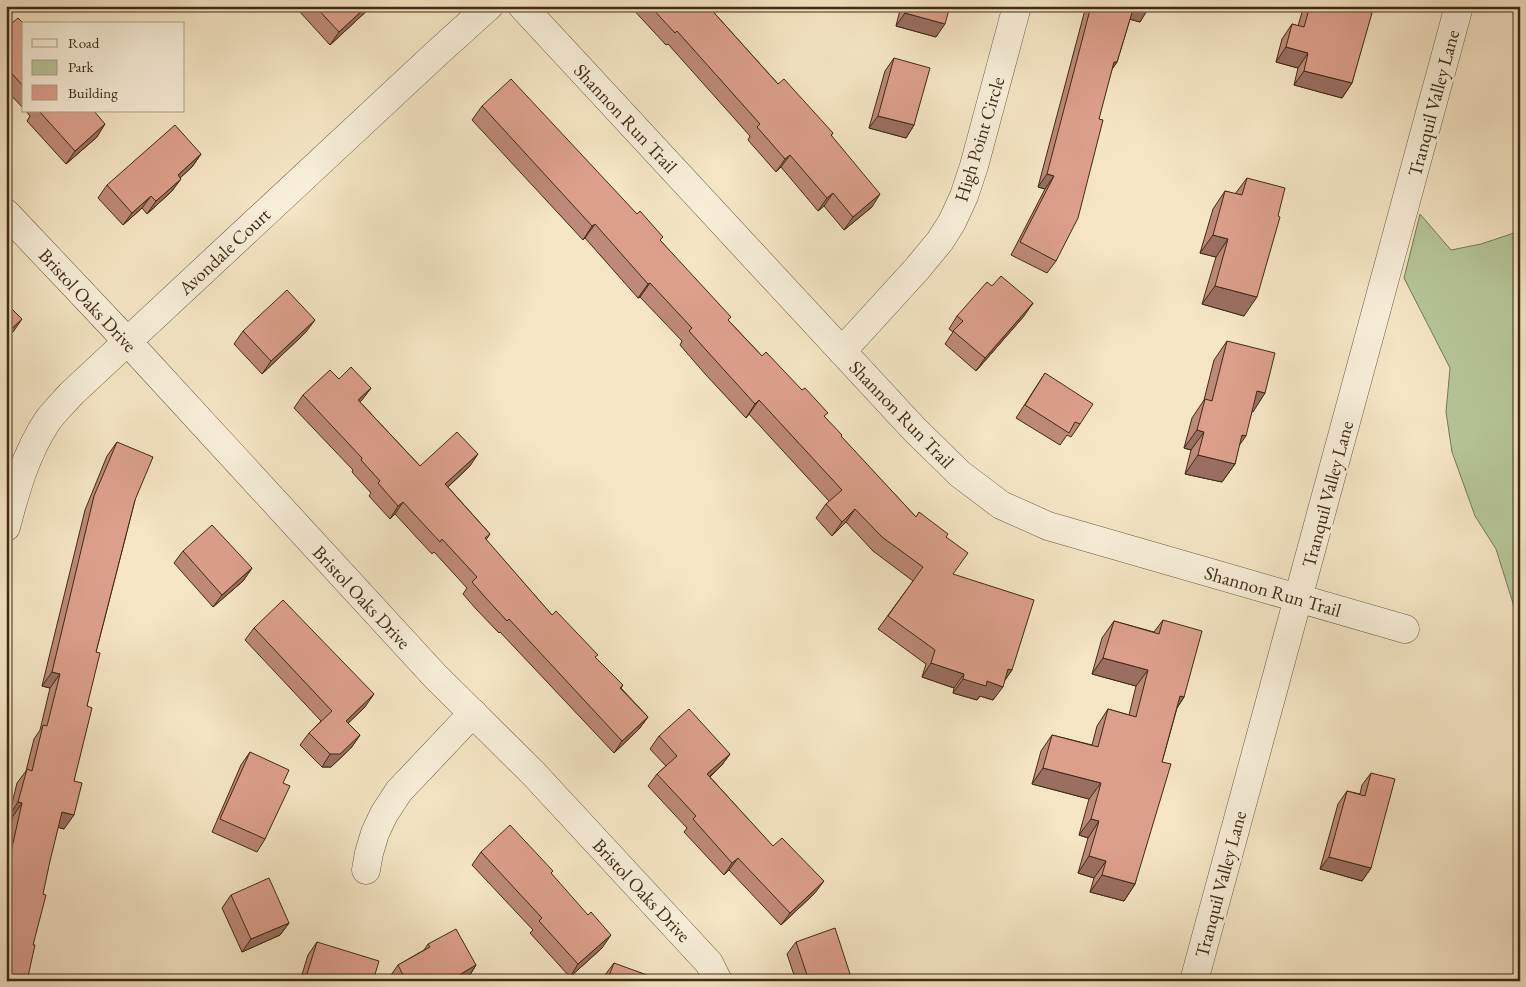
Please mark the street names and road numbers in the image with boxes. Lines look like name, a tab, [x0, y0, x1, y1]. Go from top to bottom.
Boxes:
street label: Tranquil Valley Lane	[1402, 27, 1465, 179]
street label: Shannon Run Trail	[568, 58, 683, 179]
street label: High Point Circle	[949, 74, 1010, 205]
street label: Avondale Court	[172, 202, 276, 301]
street label: Bristol Oaks Drive	[33, 243, 142, 358]
street label: Shannon Run Trail	[844, 355, 960, 474]
street label: Tranquil Valley Lane	[1296, 418, 1359, 570]
street label: Bristol Oaks Drive	[307, 540, 416, 655]
street label: Shannon Run Trail	[1202, 560, 1344, 623]
street label: Tranquil Valley Lane	[1189, 808, 1252, 960]
street label: Bristol Oaks Drive	[587, 833, 696, 948]

